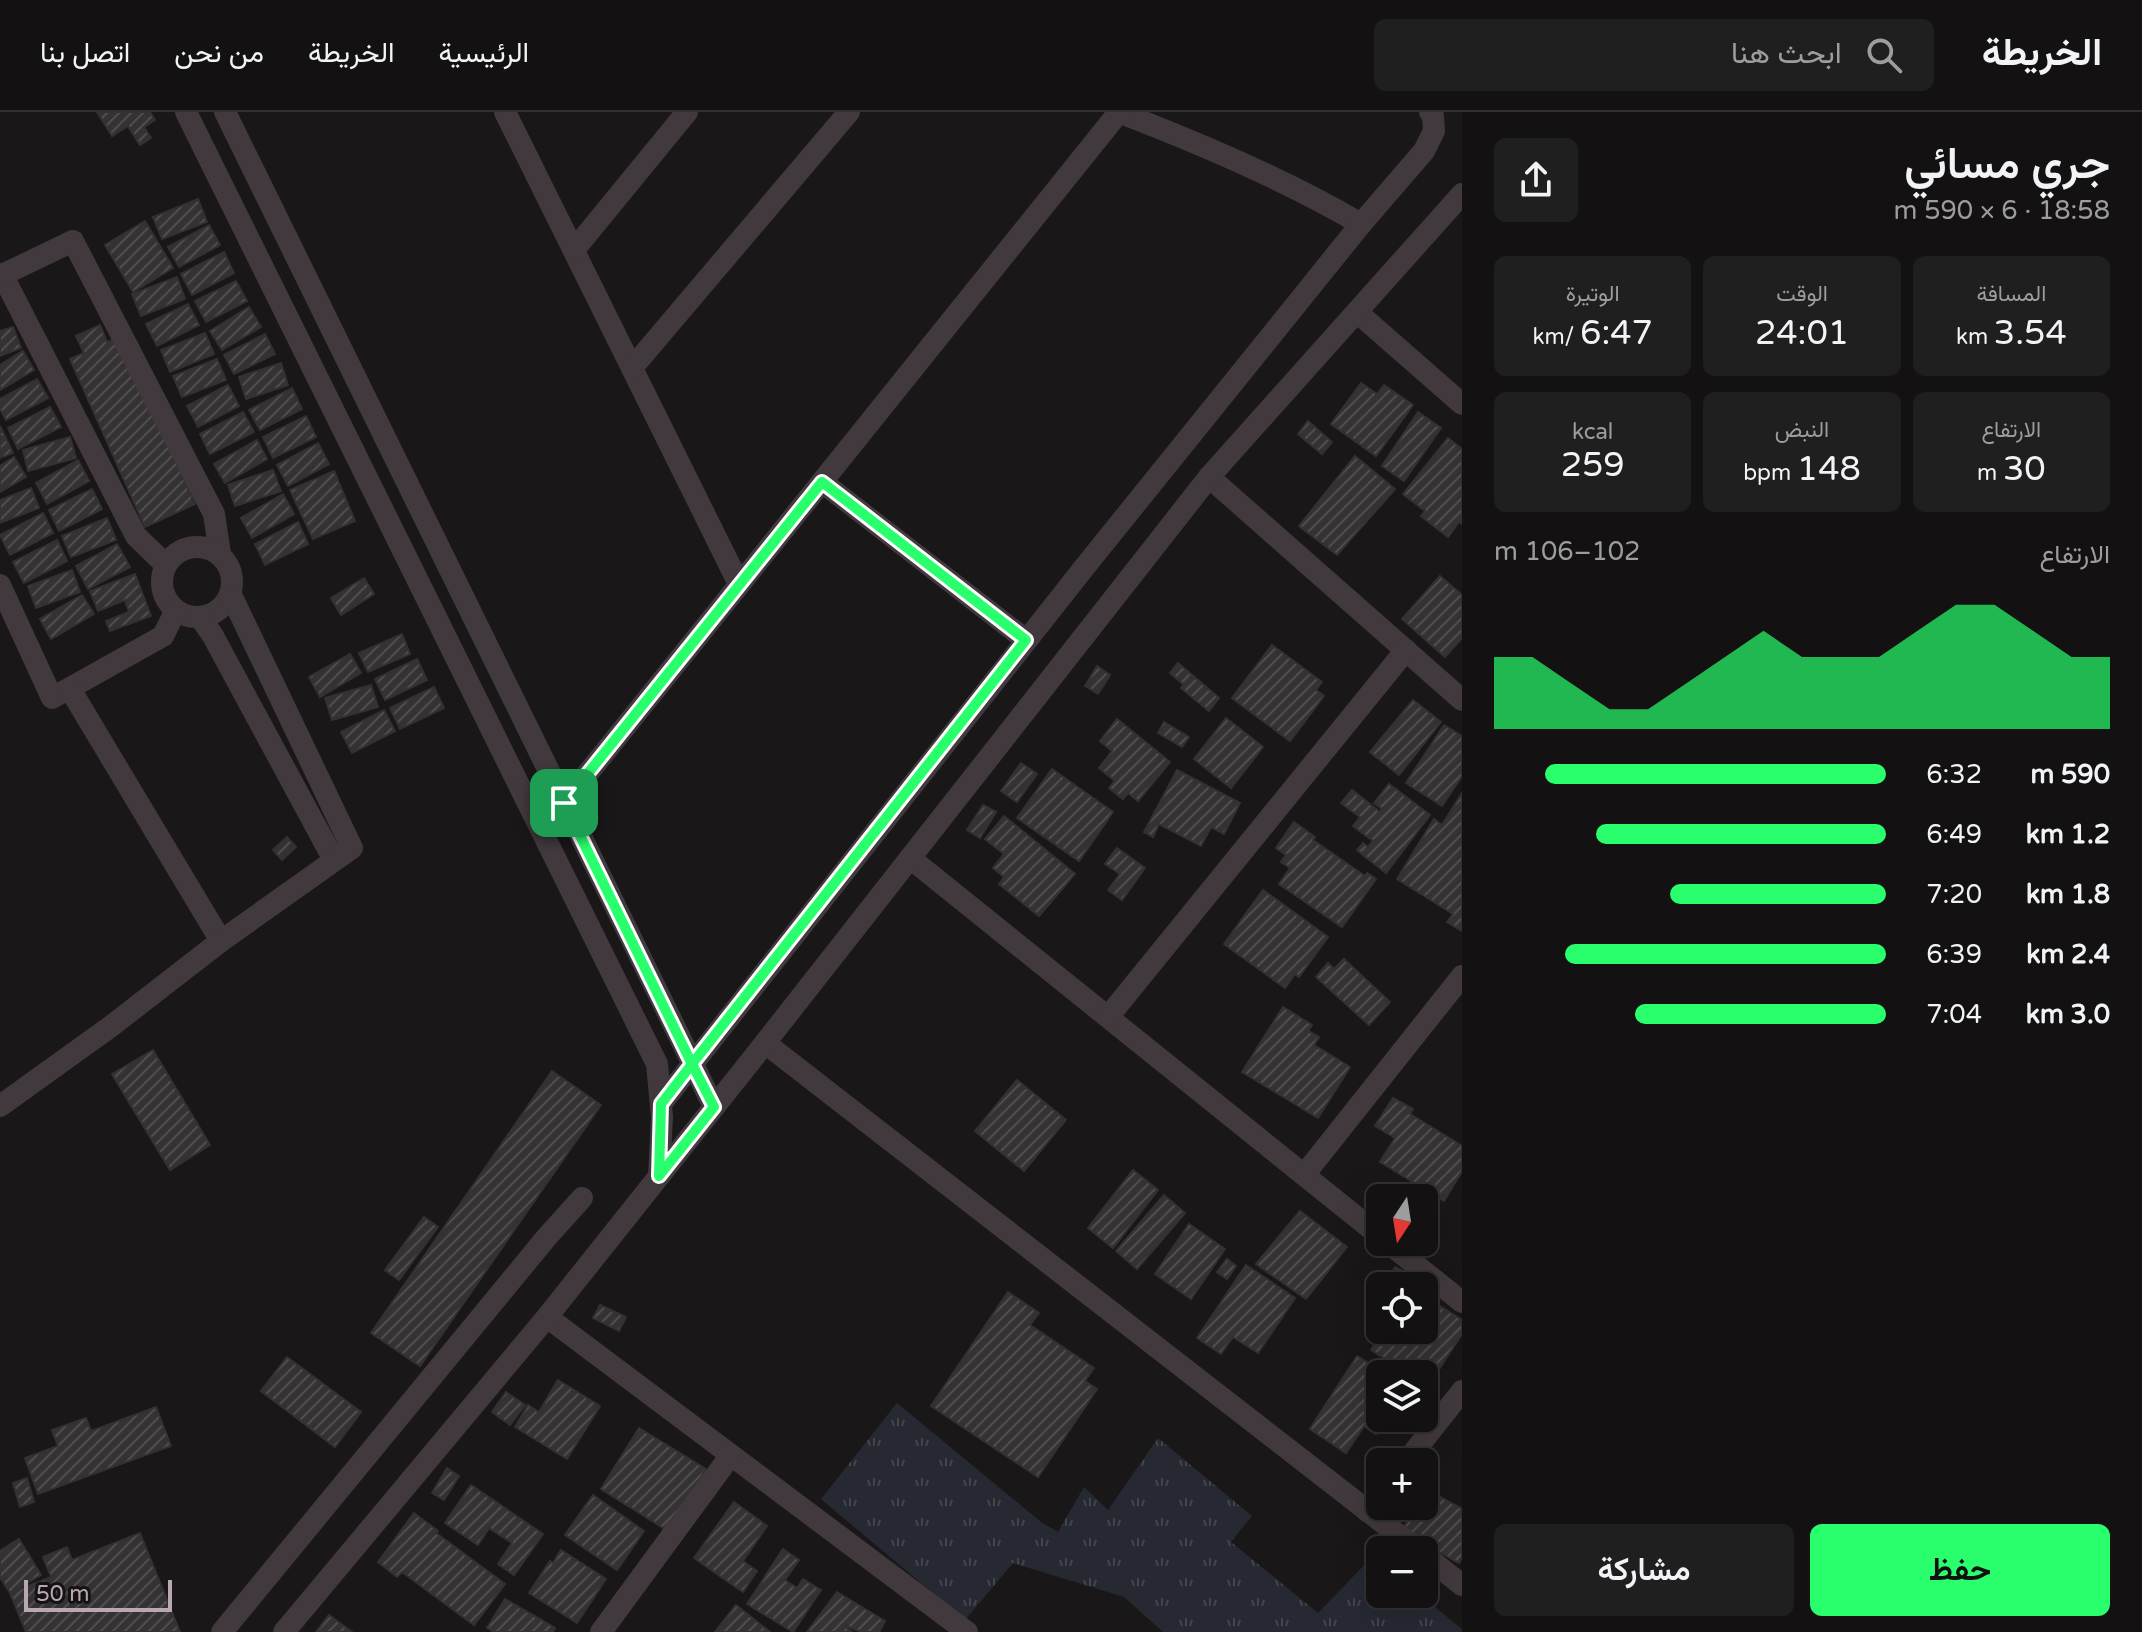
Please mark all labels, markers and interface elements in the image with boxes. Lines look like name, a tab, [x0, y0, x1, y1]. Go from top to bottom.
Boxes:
search box	[1374, 19, 1934, 91]
text: الخريطة	[1982, 30, 2102, 76]
icon: search	[1862, 33, 1906, 77]
text: ابحث هنا	[1731, 35, 1842, 72]
text: اتصل بنا	[40, 36, 130, 70]
text: من نحن	[174, 36, 264, 70]
text: الخريطة	[308, 36, 395, 70]
text: الرئيسية	[439, 36, 529, 70]
button: share	[1494, 138, 1578, 222]
text: جري مسائي	[1904, 138, 2110, 191]
text: 18:58 · 6 × 590 m	[1894, 195, 2110, 226]
text: الوتيرة	[1566, 281, 1620, 307]
text: الوقت	[1776, 281, 1828, 307]
text: المسافة	[1976, 281, 2046, 307]
text: 6:47	[1580, 313, 1653, 354]
text: 24:01	[1755, 313, 1849, 354]
text: 3.54	[1994, 313, 2067, 354]
text: /km	[1532, 324, 1580, 350]
text: km	[1956, 324, 1994, 350]
text: النبض	[1775, 417, 1829, 443]
text: الارتفاع	[1981, 417, 2041, 443]
text: kcal	[1572, 419, 1613, 445]
text: 259	[1561, 445, 1625, 486]
text: 148	[1797, 449, 1861, 490]
text: 30	[2003, 449, 2046, 490]
text: bpm	[1743, 460, 1797, 486]
text: m	[1977, 460, 2003, 486]
text: 102–106 m	[1494, 536, 1640, 567]
text: الارتفاع	[2039, 539, 2110, 570]
text: 6:32	[1926, 759, 1982, 790]
text: 590 m	[2030, 759, 2110, 790]
pin	[530, 769, 598, 837]
icon: arrive	[542, 781, 586, 825]
text: 6:49	[1926, 819, 1982, 850]
text: 1.2 km	[2026, 819, 2110, 850]
text: 7:20	[1926, 879, 1982, 910]
text: 1.8 km	[2026, 879, 2110, 910]
text: 6:39	[1926, 939, 1982, 970]
text: 2.4 km	[2026, 939, 2110, 970]
text: 7:04	[1926, 999, 1982, 1030]
text: 3.0 km	[2026, 999, 2110, 1030]
north arrow	[1366, 1184, 1438, 1256]
map controls	[1366, 1184, 1438, 1608]
button: locate	[1366, 1272, 1438, 1344]
button: layers	[1366, 1360, 1438, 1432]
button: +	[1366, 1448, 1438, 1520]
button: مشاركة	[1494, 1524, 1794, 1616]
button: حفظ	[1810, 1524, 2110, 1616]
button: −	[1366, 1536, 1438, 1608]
scale bar	[24, 1576, 172, 1612]
text: 50 m	[36, 1581, 90, 1607]

